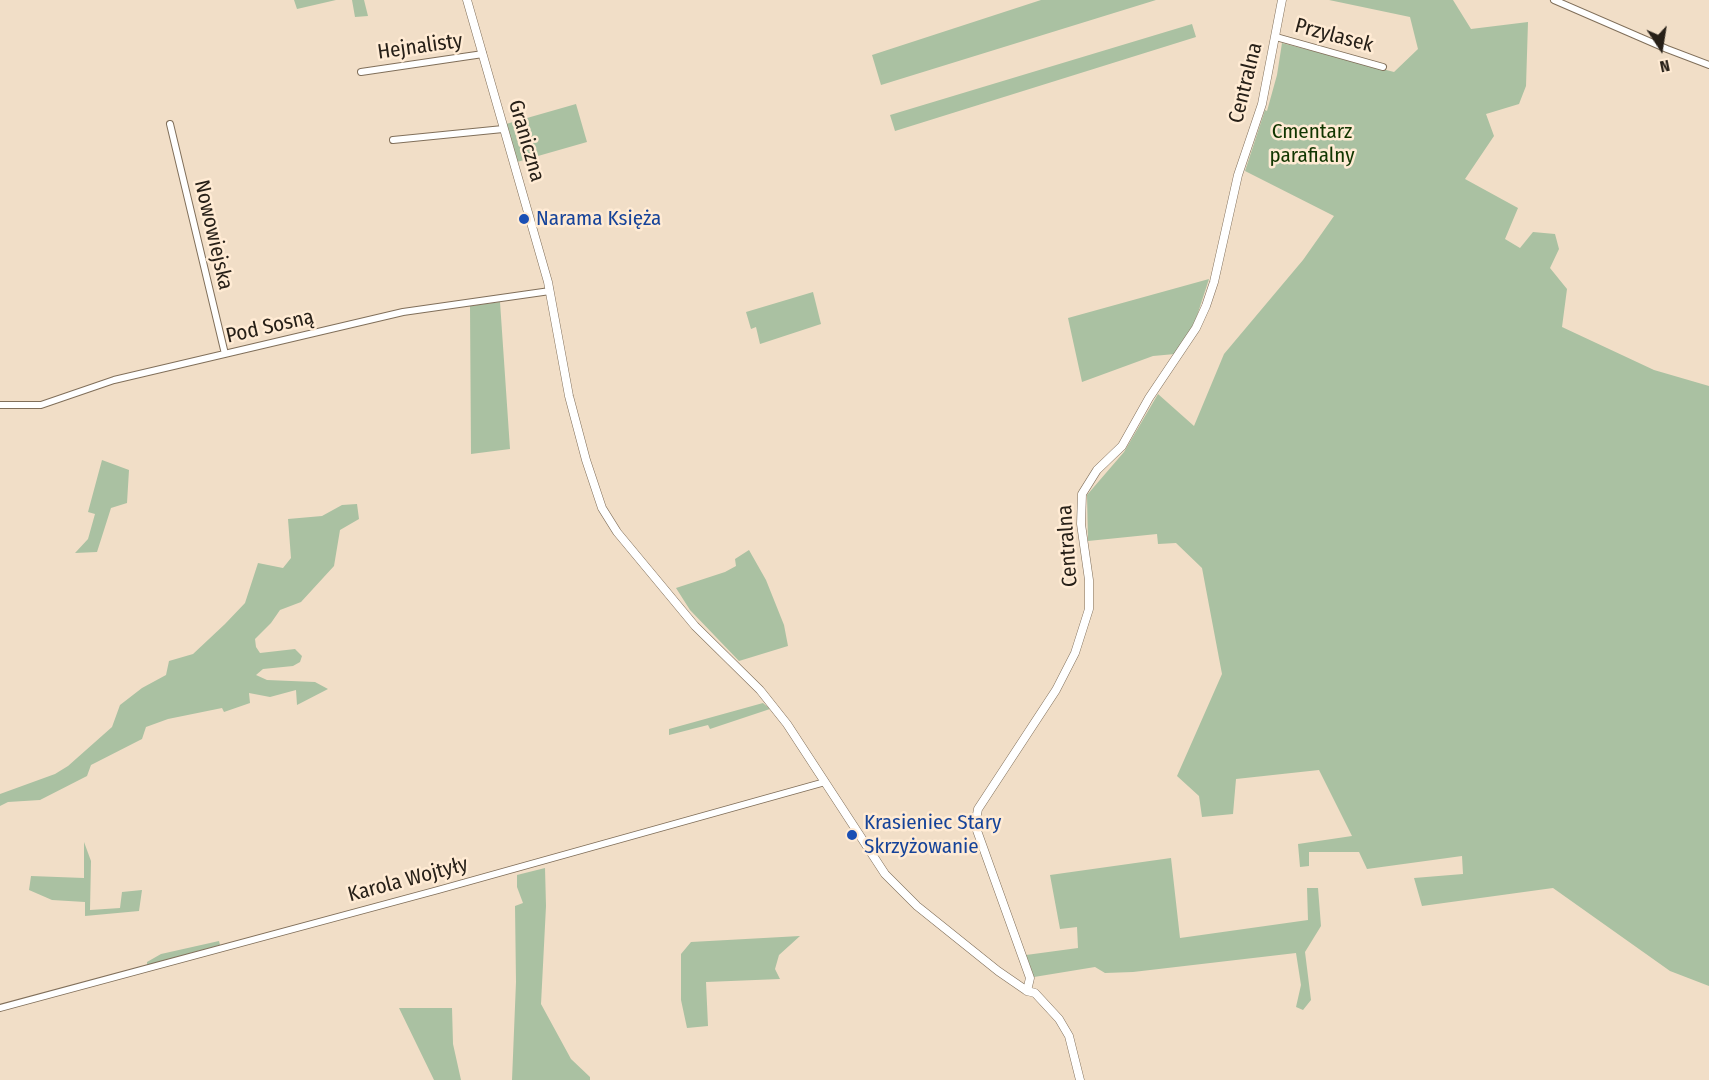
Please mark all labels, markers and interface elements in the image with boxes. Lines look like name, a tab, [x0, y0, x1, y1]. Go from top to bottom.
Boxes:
street label: Przylasek	[1292, 13, 1376, 59]
north arrow	[1631, 18, 1691, 78]
street label: Hejnalisty	[376, 29, 464, 65]
street label: Centralna	[1224, 40, 1268, 126]
text: N	[1658, 56, 1672, 76]
street label: Graniczna	[502, 97, 550, 185]
park label: Cmentarz parafialny	[1269, 119, 1355, 169]
street label: Nowowiejska	[188, 178, 238, 292]
place label: Narama Księża	[536, 206, 661, 232]
marker: Narama Księża	[517, 212, 531, 226]
street label: Pod Sosną	[224, 305, 316, 349]
street label: Centralna	[1053, 504, 1083, 588]
place label: Krasieniec Stary Skrzyżowanie	[864, 810, 1001, 860]
marker: Krasieniec Stary Skrzyżowanie	[845, 828, 859, 842]
street label: Karola Wojtyły	[345, 852, 471, 908]

